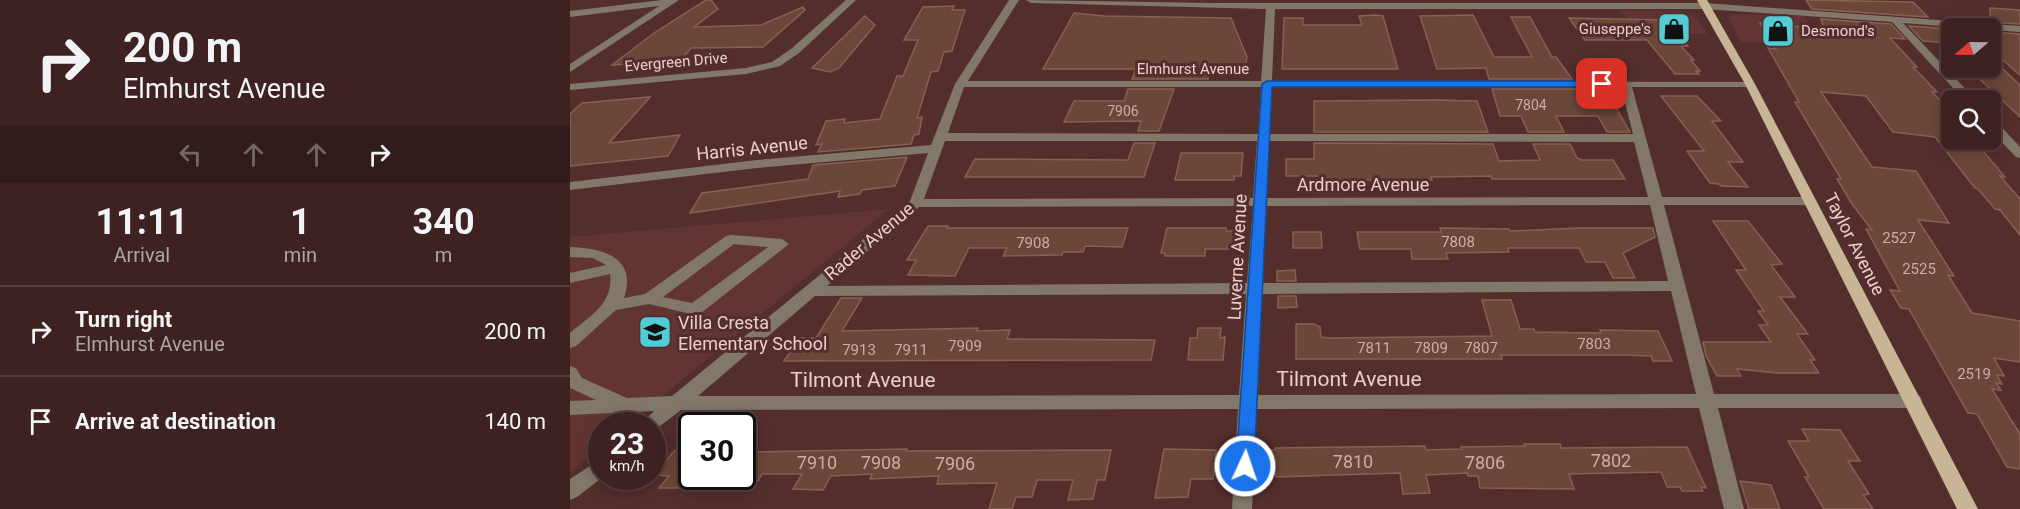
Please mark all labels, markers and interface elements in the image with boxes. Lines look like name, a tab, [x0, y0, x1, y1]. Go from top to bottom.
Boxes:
shop icon: Giuseppe's	[1656, 11, 1692, 47]
shop icon: Desmond's	[1760, 13, 1796, 49]
north arrow	[1941, 18, 2001, 78]
map controls	[1941, 18, 2001, 150]
place label: Giuseppe's	[1579, 20, 1651, 38]
place label: Desmond's	[1801, 22, 1875, 40]
text: 200 m	[123, 23, 242, 72]
icon: right	[24, 24, 102, 102]
street label: Evergreen Drive	[624, 49, 728, 75]
pin	[1576, 58, 1627, 109]
street label: Elmhurst Avenue	[1137, 60, 1249, 78]
icon: arrive	[1585, 67, 1618, 100]
text: Elmhurst Avenue	[123, 73, 325, 105]
button: search	[1941, 90, 2001, 150]
house number: 7804	[1515, 97, 1547, 113]
house number: 7906	[1107, 103, 1139, 119]
street label: Harris Avenue	[695, 132, 809, 164]
icon: left	[174, 138, 207, 171]
icon: ahead	[237, 138, 270, 171]
icon: ahead	[300, 138, 333, 171]
icon: right	[363, 138, 396, 171]
street label: Ardmore Avenue	[1297, 174, 1429, 195]
street label: Taylor Avenue	[1820, 189, 1890, 299]
street label: Luverne Avenue	[1223, 193, 1251, 321]
street label: Rader Avenue	[820, 198, 918, 284]
text: 11:11	[95, 201, 188, 243]
text: 1	[290, 201, 311, 243]
text: 340	[413, 201, 475, 243]
house number: 2527	[1882, 229, 1916, 247]
house number: 7808	[1441, 233, 1475, 251]
house number: 7908	[1016, 234, 1050, 252]
text: Arrival	[113, 243, 170, 267]
text: min	[284, 243, 317, 267]
text: m	[435, 243, 452, 267]
house number: 2525	[1902, 260, 1936, 278]
text: Turn right	[75, 307, 172, 332]
place label: Villa Cresta Elementary School	[678, 312, 827, 354]
school or university icon: Villa Cresta Elementary School	[637, 314, 673, 350]
icon: right	[24, 315, 57, 348]
text: 200 m	[484, 319, 546, 344]
text: Elmhurst Avenue	[75, 332, 225, 356]
house number: 7803	[1577, 335, 1611, 353]
house number: 7909	[948, 337, 982, 355]
house number: 7811	[1357, 339, 1391, 357]
house number: 7809	[1414, 339, 1448, 357]
house number: 7807	[1464, 339, 1498, 357]
house number: 7913	[842, 341, 876, 359]
house number: 7911	[894, 341, 928, 359]
house number: 2519	[1957, 365, 1991, 383]
street label: Tilmont Avenue	[1276, 367, 1422, 391]
street label: Tilmont Avenue	[790, 368, 936, 392]
icon: arrive	[24, 405, 57, 438]
text: Arrive at destination	[75, 409, 276, 434]
text: 140 m	[484, 409, 546, 434]
speed limit sign: 30	[678, 412, 756, 490]
text: 23	[610, 426, 644, 461]
position arrow	[1213, 434, 1277, 498]
house number: 7802	[1591, 450, 1631, 471]
house number: 7810	[1333, 451, 1373, 472]
house number: 7910	[797, 452, 837, 473]
house number: 7908	[861, 452, 901, 473]
house number: 7806	[1465, 452, 1505, 473]
house number: 7906	[935, 453, 975, 474]
text: km/h	[609, 457, 645, 475]

